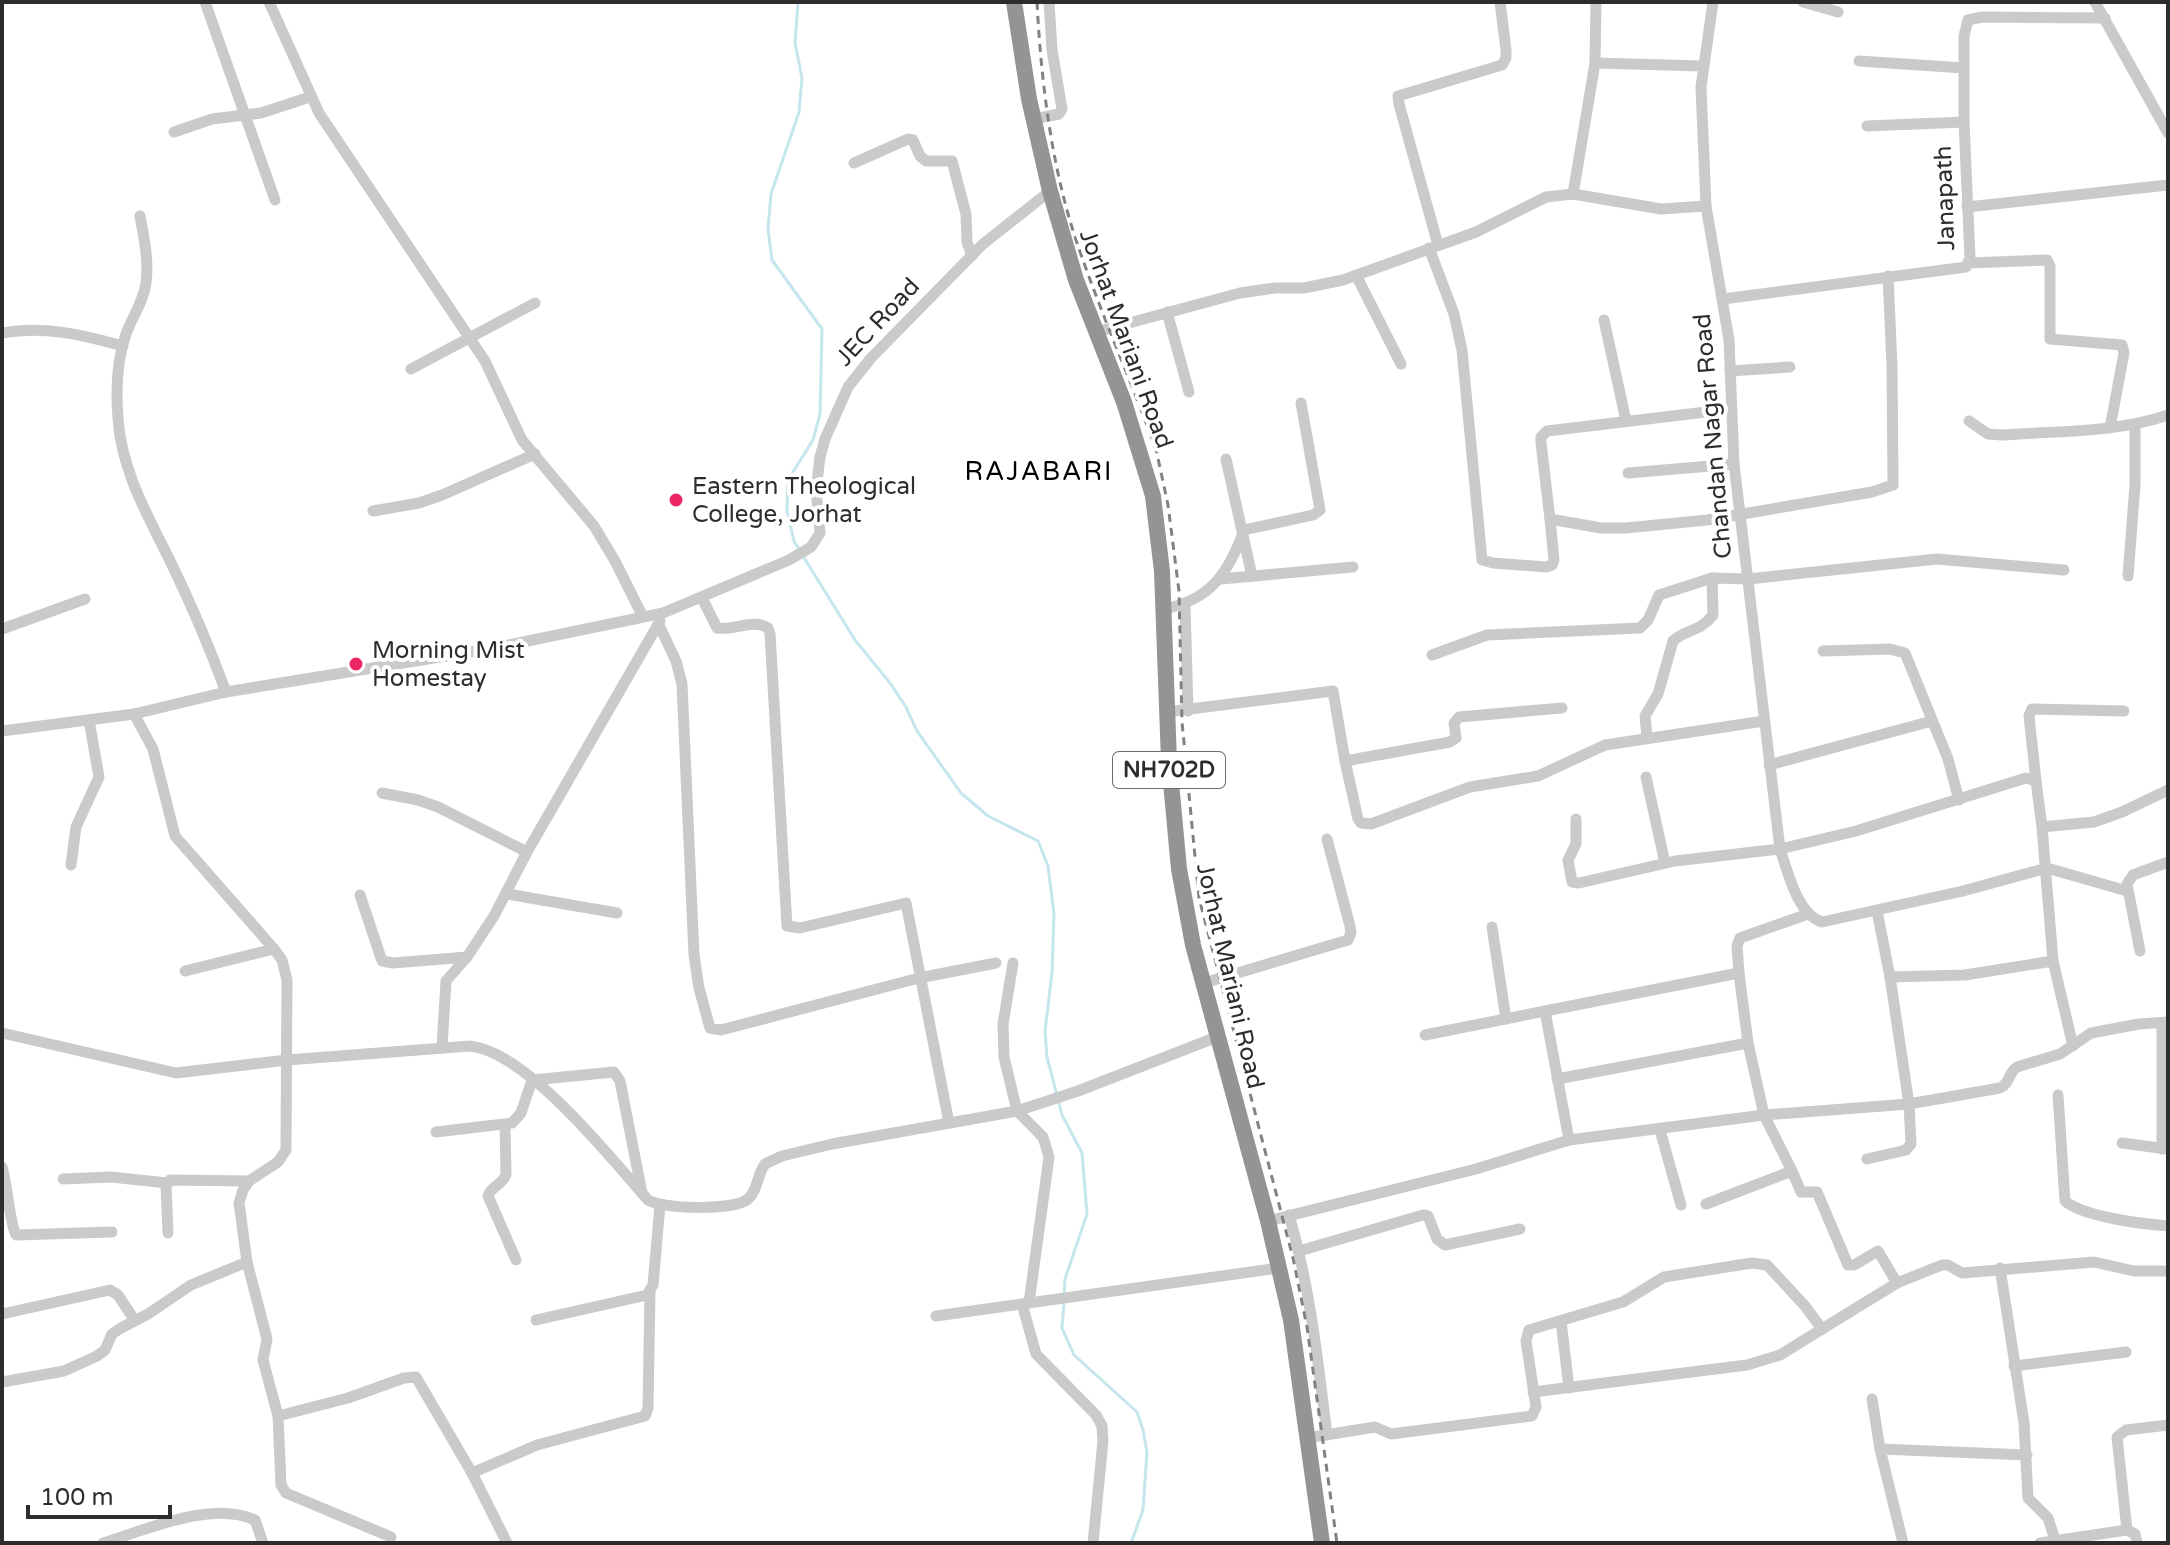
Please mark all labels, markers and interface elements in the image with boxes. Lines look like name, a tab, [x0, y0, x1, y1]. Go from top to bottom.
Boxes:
street label: Janapath	[1929, 145, 1961, 251]
street label: Jorhat Mariani Road	[1073, 226, 1179, 452]
street label: JEC Road	[830, 272, 926, 372]
street label: Chandan Nagar Road	[1688, 312, 1738, 560]
district label: RAJABARI	[965, 456, 1113, 487]
place label: Eastern Theological College, Jorhat	[692, 472, 916, 529]
marker: Eastern Theological College, Jorhat	[667, 491, 685, 509]
place label: Morning Mist Homestay	[372, 636, 525, 693]
marker: Morning Mist Homestay	[347, 655, 365, 673]
road number: NH702D	[1113, 752, 1225, 788]
street label: Jorhat Mariani Road	[1190, 860, 1270, 1092]
scale bar	[28, 1469, 170, 1519]
text: 100 m	[40, 1483, 114, 1512]

